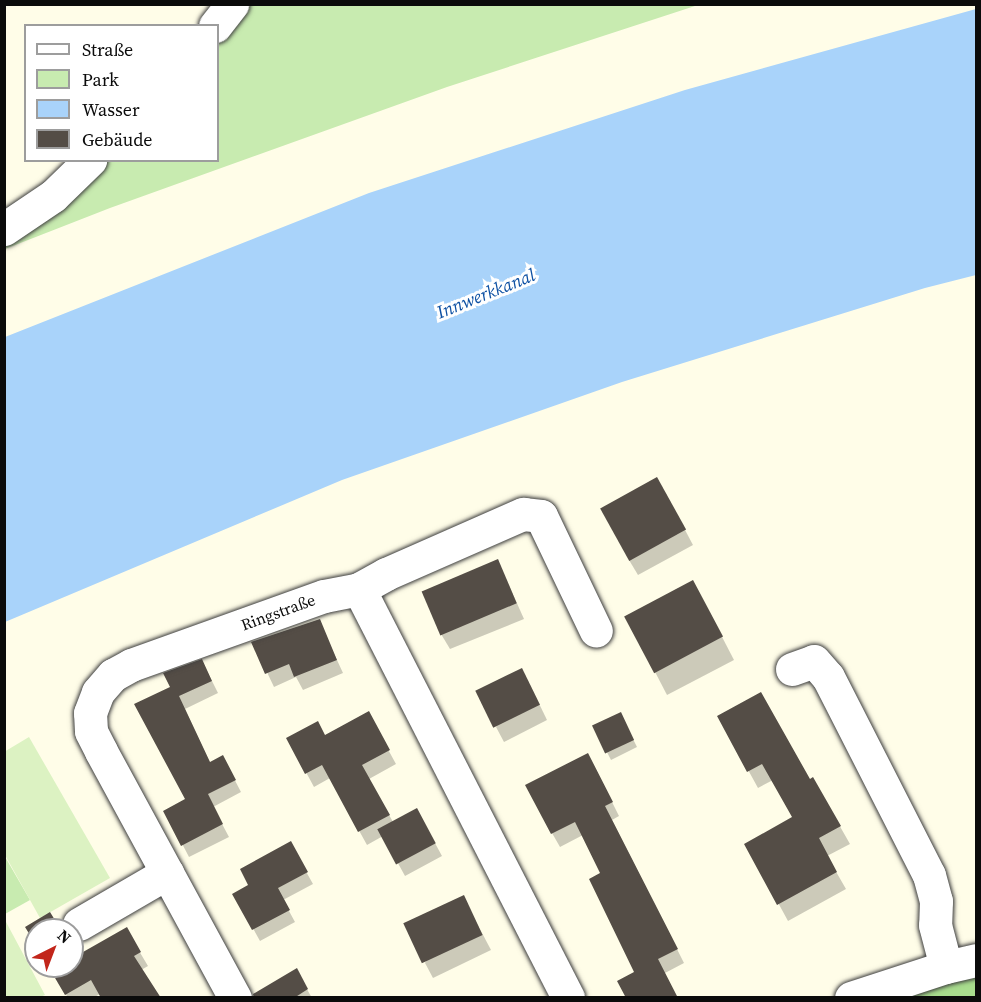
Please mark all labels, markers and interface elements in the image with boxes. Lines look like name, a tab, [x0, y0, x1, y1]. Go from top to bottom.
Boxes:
legend	[24, 24, 219, 162]
text: Straße	[82, 37, 133, 62]
text: Park	[82, 67, 119, 92]
text: Wasser	[82, 97, 140, 122]
text: Gebäude	[82, 127, 153, 152]
water label: Innwerkkanal	[434, 264, 538, 324]
street label: Ringstraße	[238, 590, 318, 634]
north arrow	[24, 918, 84, 978]
text: N	[53, 924, 76, 948]

